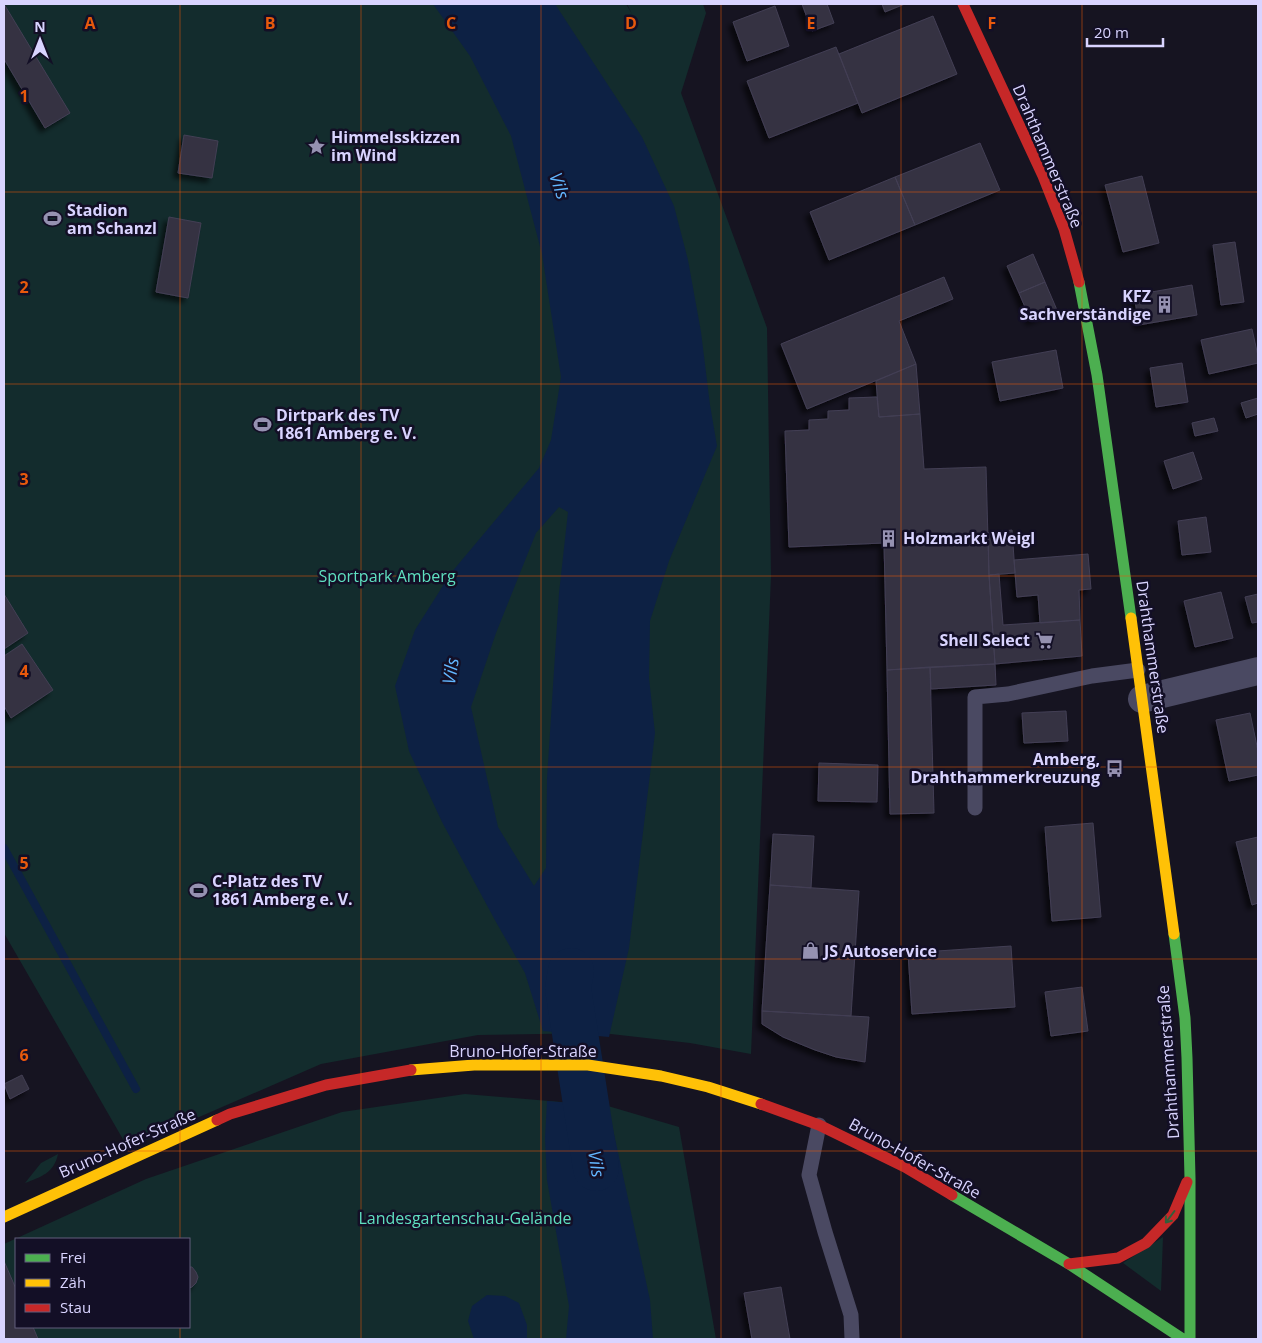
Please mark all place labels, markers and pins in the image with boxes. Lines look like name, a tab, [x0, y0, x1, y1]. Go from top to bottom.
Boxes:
place label: Himmelsskizzen im Wind	[331, 126, 460, 166]
place icon: Himmelsskizzen im Wind	[307, 136, 327, 156]
place label: Stadion am Schanzl	[67, 199, 157, 239]
sports icon: Stadion am Schanzl	[43, 209, 63, 229]
place label: KFZ Sachverständige	[1019, 285, 1151, 325]
building icon: KFZ Sachverständige	[1155, 295, 1175, 315]
place label: Dirtpark des TV 1861 Amberg e. V.	[276, 404, 417, 444]
sports icon: Dirtpark des TV 1861 Amberg e. V.	[252, 414, 272, 434]
place label: Holzmarkt Weigl	[903, 527, 1035, 549]
building icon: Holzmarkt Weigl	[879, 528, 899, 548]
place label: Shell Select	[940, 629, 1030, 651]
supermarket icon: Shell Select	[1034, 630, 1054, 650]
place label: Amberg, Drahthammerkreuzung	[910, 748, 1100, 788]
bus stop icon: Amberg, Drahthammerkreuzung	[1104, 758, 1124, 778]
place label: C-Platz des TV 1861 Amberg e. V.	[212, 870, 353, 910]
sports icon: C-Platz des TV 1861 Amberg e. V.	[188, 880, 208, 900]
place label: JS Autoservice	[822, 940, 937, 962]
shop icon: JS Autoservice	[800, 941, 820, 961]

